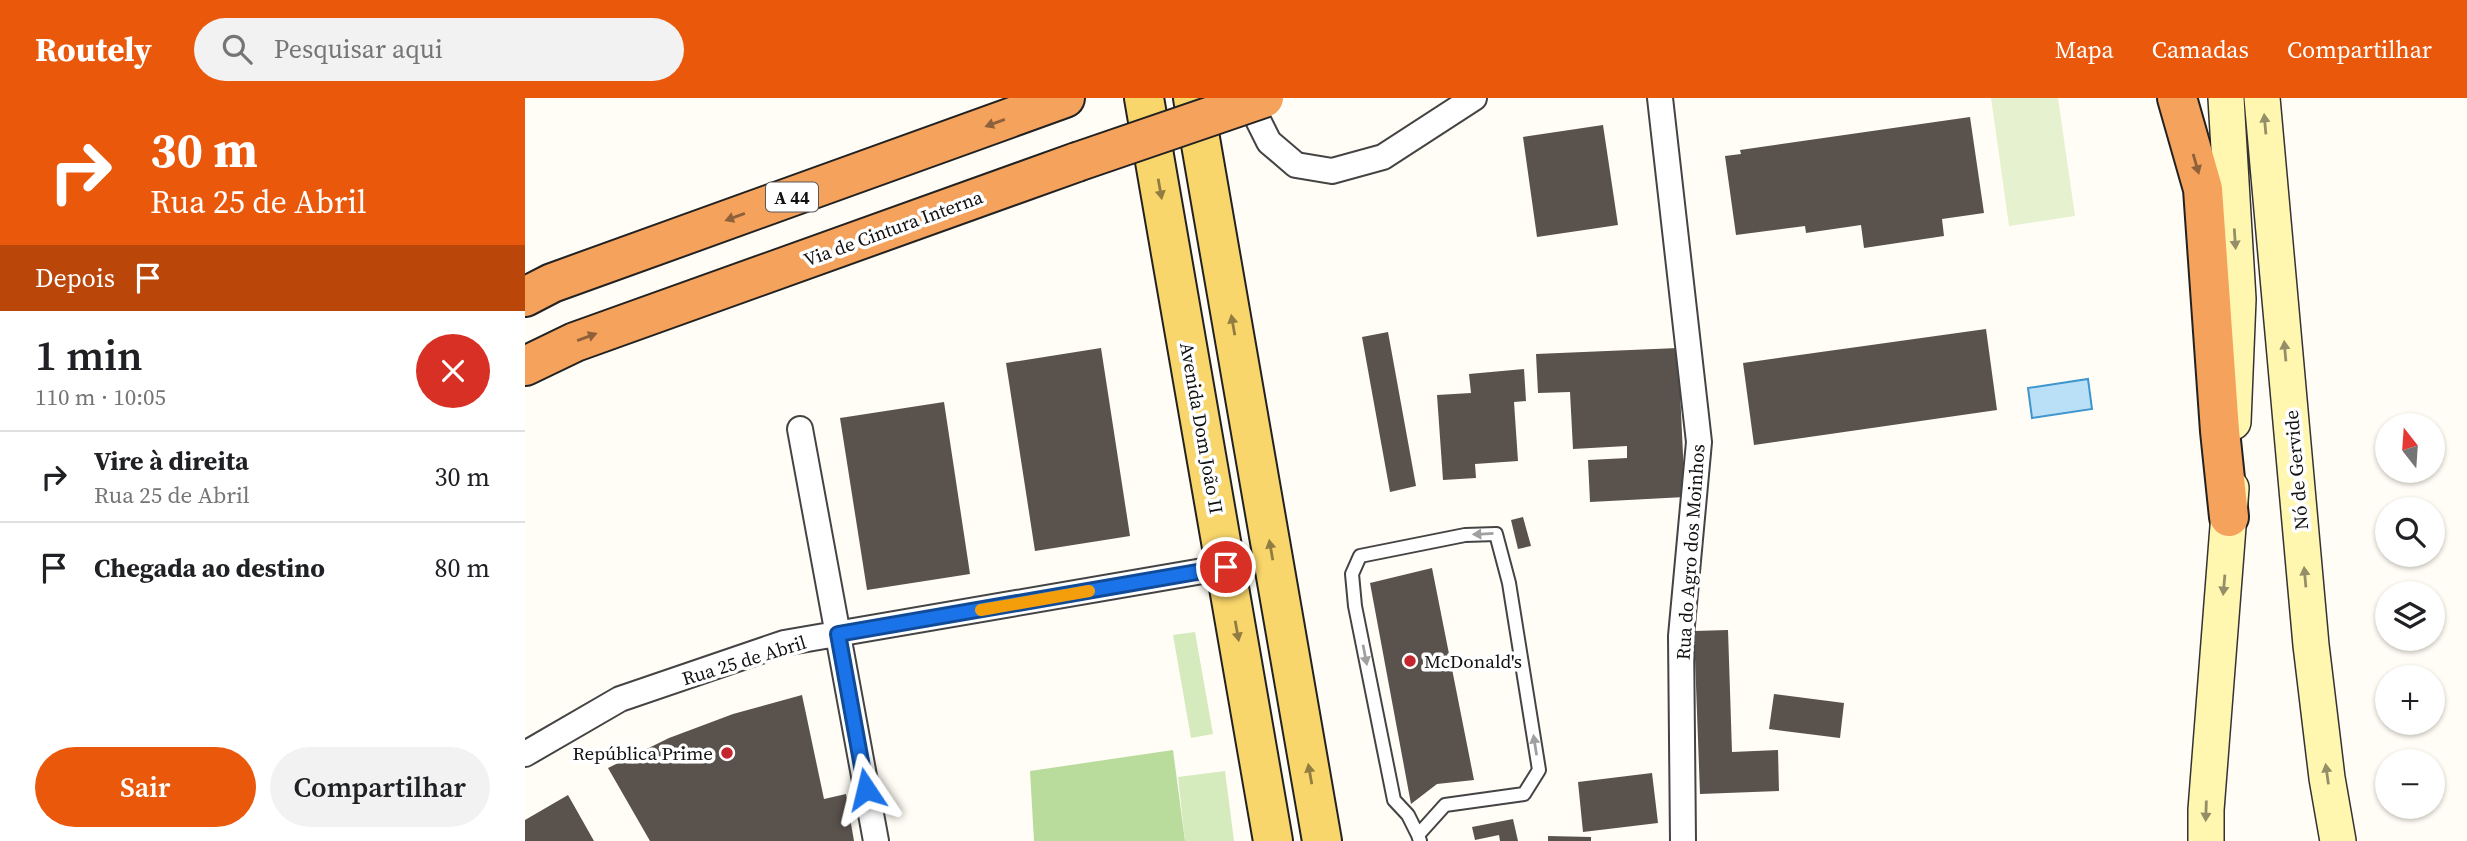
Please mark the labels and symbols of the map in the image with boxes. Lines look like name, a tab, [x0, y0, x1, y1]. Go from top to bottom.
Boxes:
one-way arrow	[2259, 113, 2270, 135]
one-way arrow	[985, 118, 1006, 129]
one-way arrow	[2191, 153, 2202, 175]
one-way arrow	[1155, 178, 1166, 200]
road number: A 44	[766, 182, 818, 212]
street label: Via de Cintura Interna	[800, 183, 986, 272]
one-way arrow	[725, 212, 746, 223]
one-way arrow	[2229, 229, 2240, 251]
one-way arrow	[1227, 314, 1238, 336]
one-way arrow	[577, 332, 598, 343]
street label: Avenida Dom João II	[1174, 340, 1230, 516]
one-way arrow	[2279, 340, 2290, 362]
street label: Nó de Gervide	[2278, 409, 2314, 531]
north arrow	[2375, 413, 2445, 483]
street label: Rua do Agro dos Moinhos	[1669, 443, 1711, 661]
one-way arrow	[1472, 529, 1494, 540]
pin	[1196, 537, 1256, 597]
one-way arrow	[1266, 539, 1277, 561]
one-way arrow	[2299, 566, 2310, 588]
one-way arrow	[2218, 574, 2229, 596]
one-way arrow	[1232, 620, 1243, 642]
street label: Rua 25 de Abril	[679, 629, 810, 691]
one-way arrow	[1360, 644, 1371, 666]
place label: McDonald's	[1424, 648, 1522, 674]
marker: McDonald's	[1402, 653, 1418, 669]
one-way arrow	[1529, 734, 1540, 756]
place label: República Prime	[572, 740, 713, 766]
marker: República Prime	[719, 745, 735, 761]
position arrow	[829, 752, 903, 826]
one-way arrow	[1304, 763, 1315, 785]
one-way arrow	[2321, 763, 2332, 785]
one-way arrow	[2201, 801, 2212, 823]

